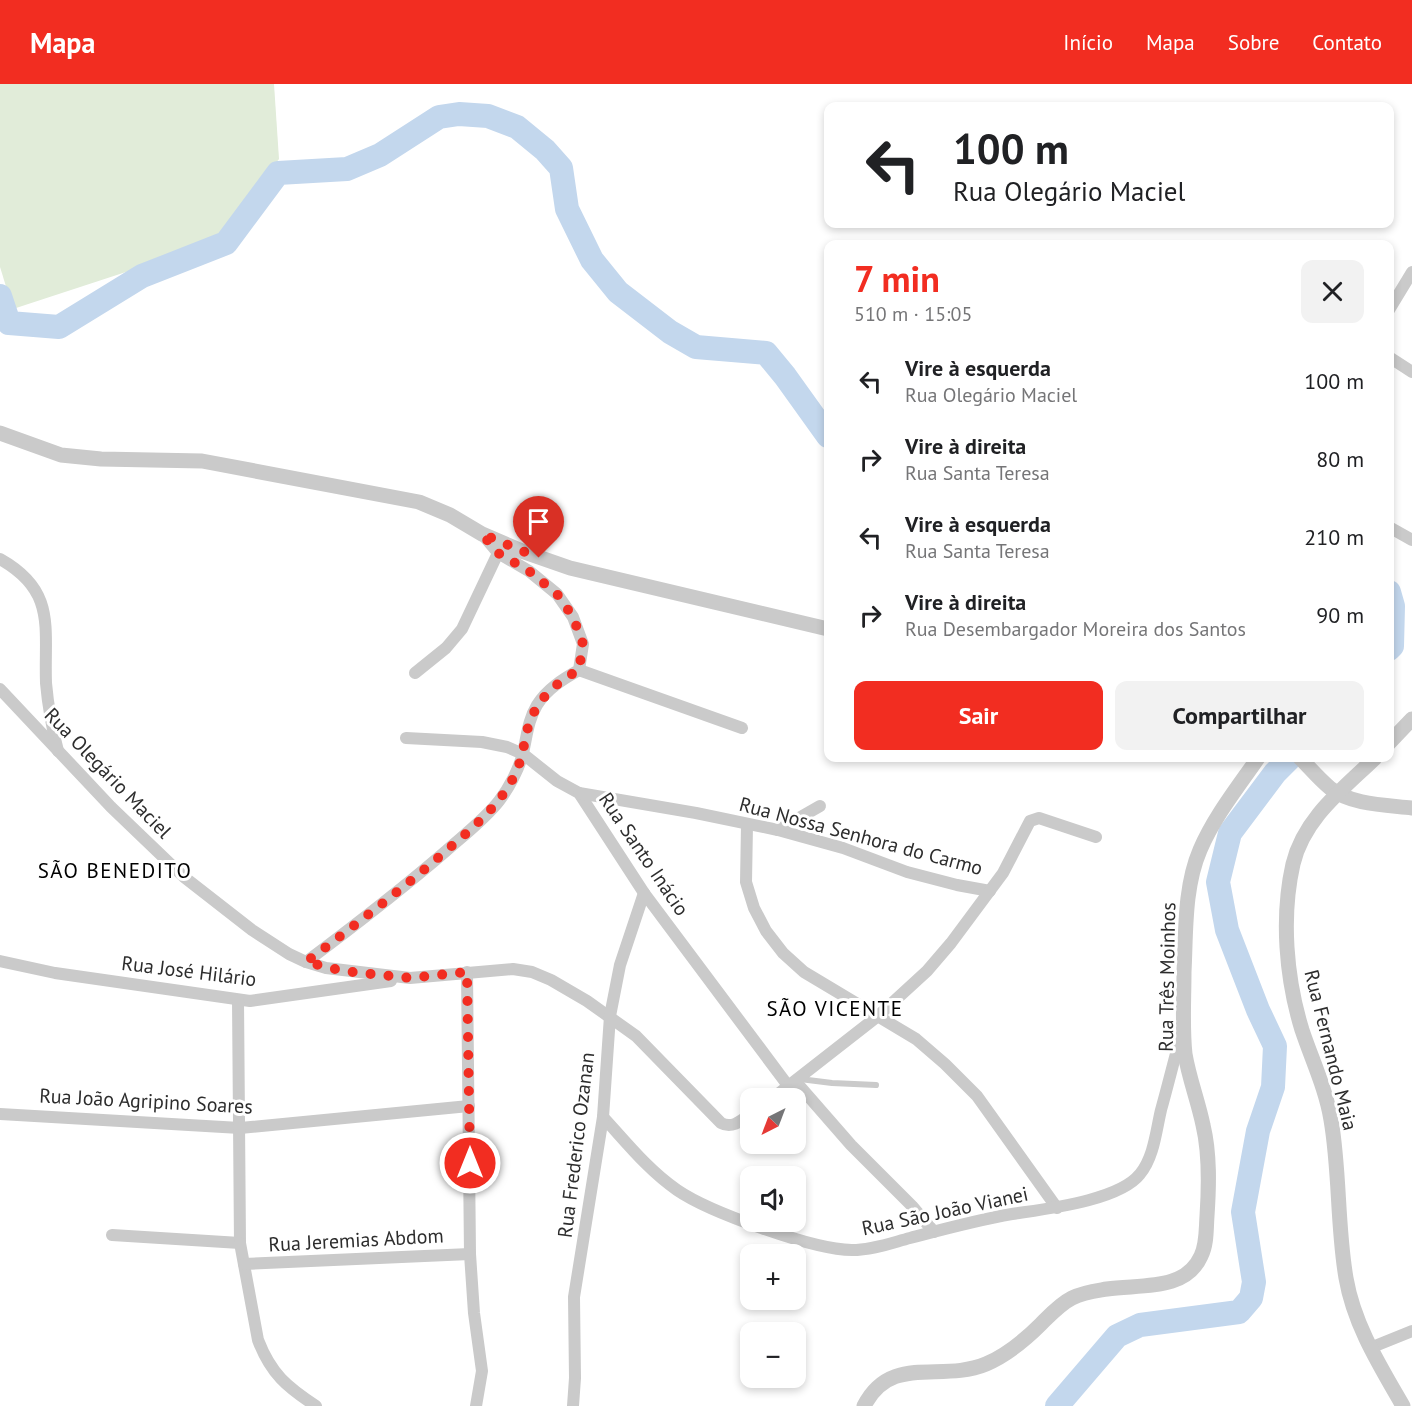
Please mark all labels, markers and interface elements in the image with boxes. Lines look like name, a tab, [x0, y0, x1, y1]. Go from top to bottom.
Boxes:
text: Mapa	[30, 24, 95, 61]
text: Início	[1063, 29, 1113, 56]
text: Mapa	[1146, 29, 1195, 56]
text: Sobre	[1228, 29, 1279, 56]
text: Contato	[1312, 29, 1382, 56]
text: 100 m	[953, 121, 1069, 176]
icon: left	[854, 126, 932, 204]
text: Rua Olegário Maciel	[953, 174, 1185, 208]
text: 7 min	[854, 255, 940, 302]
button: close	[1301, 260, 1364, 323]
text: 510 m · 15:05	[854, 301, 972, 327]
text: Vire à esquerda	[905, 354, 1051, 382]
icon: left	[854, 365, 887, 398]
text: 100 m	[1304, 367, 1364, 395]
text: Rua Olegário Maciel	[905, 382, 1077, 408]
text: Vire à direita	[905, 432, 1026, 460]
icon: right	[854, 443, 887, 476]
text: 80 m	[1316, 445, 1364, 473]
text: Rua Santa Teresa	[905, 460, 1050, 486]
pin	[513, 496, 564, 558]
icon: arrive	[522, 505, 555, 538]
text: Vire à esquerda	[905, 510, 1051, 538]
icon: left	[854, 521, 887, 554]
text: 210 m	[1304, 523, 1364, 551]
text: Rua Santa Teresa	[905, 538, 1050, 564]
text: Vire à direita	[905, 588, 1026, 616]
icon: right	[854, 599, 887, 632]
text: 90 m	[1316, 601, 1364, 629]
text: Rua Desembargador Moreira dos Santos	[905, 616, 1246, 642]
button: Sair	[854, 681, 1103, 750]
button: Compartilhar	[1115, 681, 1364, 750]
street label: Rua Olegário Maciel	[39, 702, 177, 844]
street label: Rua Santo Inácio	[593, 787, 695, 921]
street label: Rua Nossa Senhora do Carmo	[736, 791, 986, 881]
district label: SÃO BENEDITO	[38, 857, 192, 884]
street label: Rua Três Moinhos	[1153, 902, 1181, 1052]
street label: Rua José Hilário	[120, 950, 258, 992]
street label: Rua Fernando Maia	[1298, 967, 1364, 1133]
district label: SÃO VICENTE	[766, 995, 904, 1022]
street label: Rua Frederico Ozanan	[552, 1051, 600, 1239]
street label: Rua João Agripino Soares	[39, 1082, 253, 1120]
north arrow	[740, 1088, 806, 1154]
map controls	[740, 1088, 806, 1388]
position arrow	[438, 1131, 502, 1195]
button: sound	[740, 1166, 806, 1232]
street label: Rua São João Vianei	[859, 1181, 1031, 1241]
street label: Rua Jeremias Abdom	[268, 1222, 444, 1258]
button: +	[740, 1244, 806, 1310]
button: −	[740, 1322, 806, 1388]

